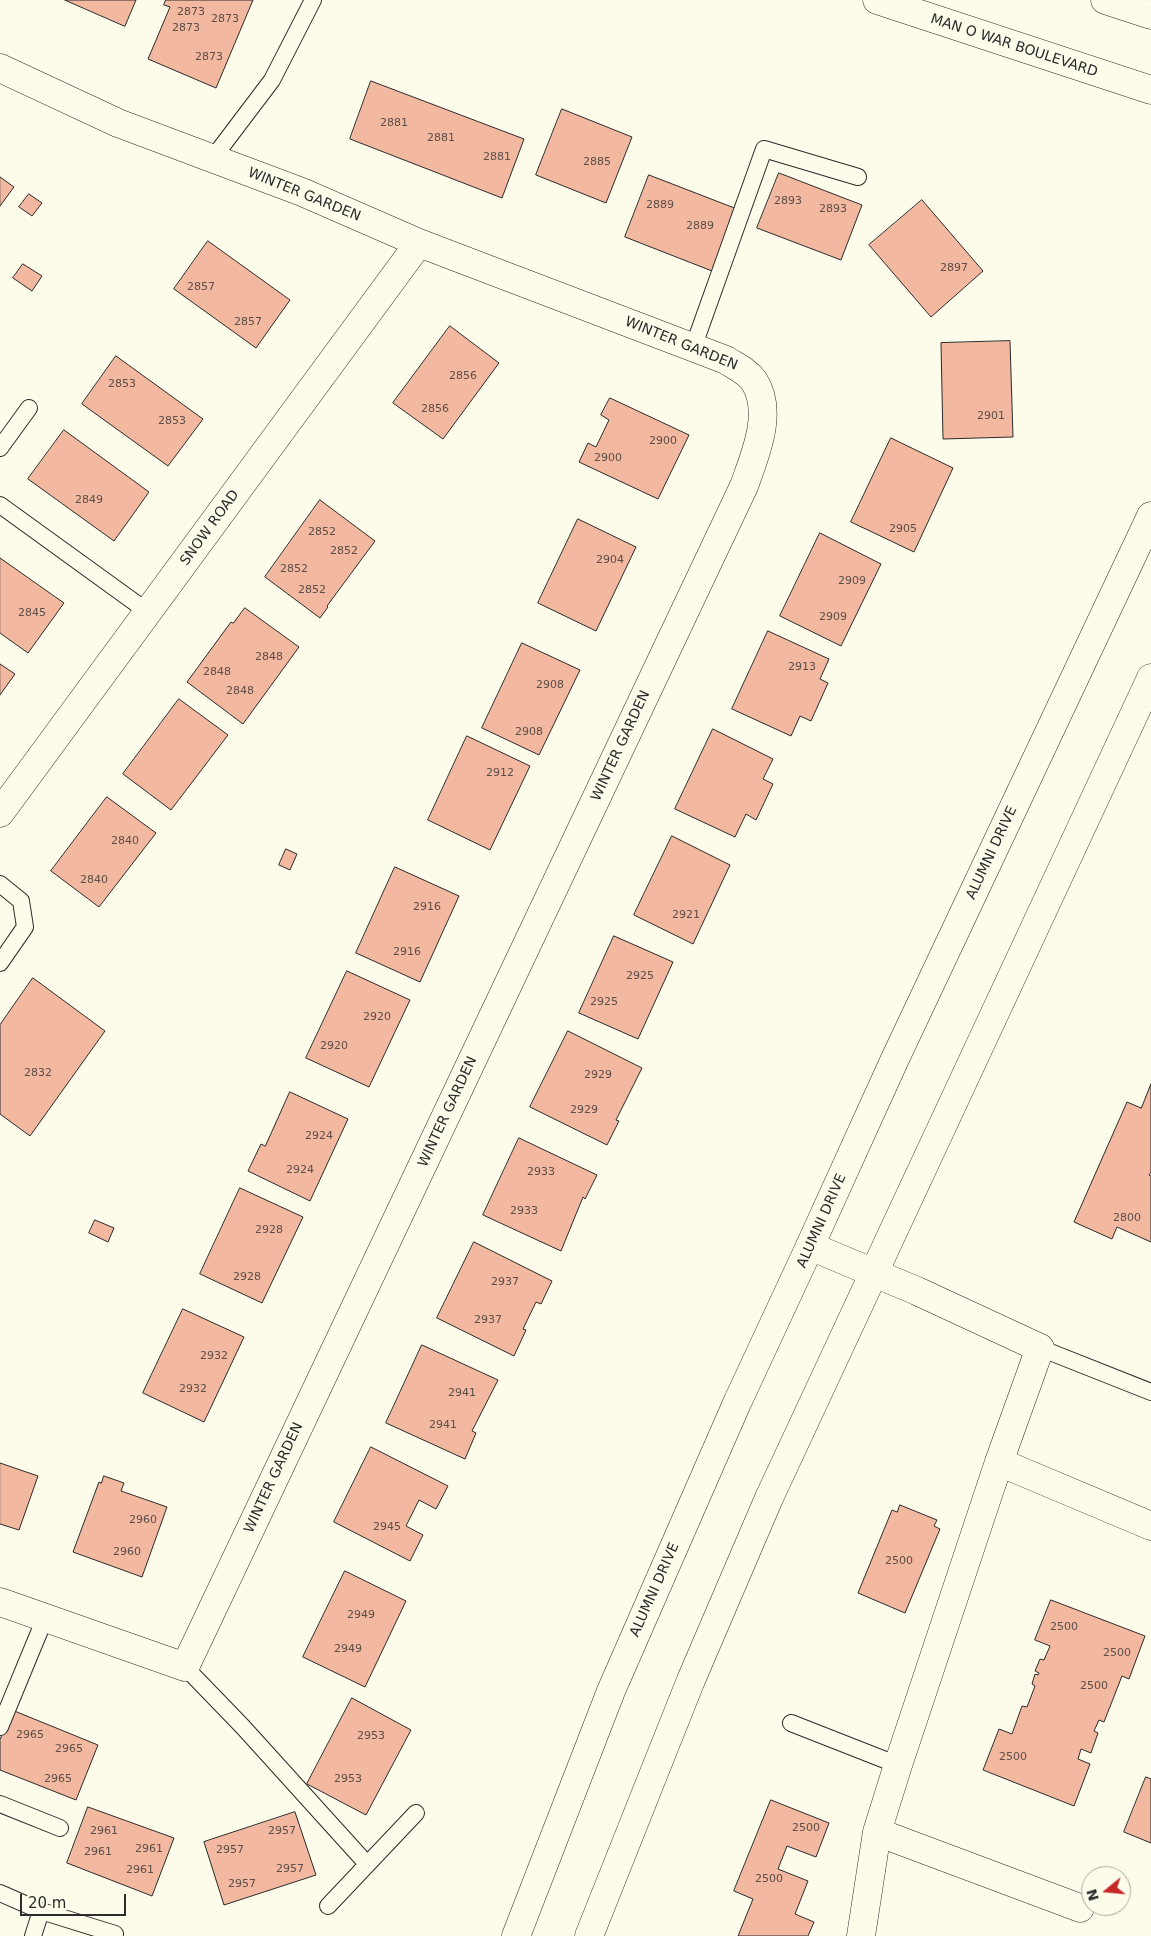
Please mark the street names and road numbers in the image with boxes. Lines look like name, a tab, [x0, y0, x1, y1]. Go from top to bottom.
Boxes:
street label: MAN O WAR BOULEVARD	[928, 11, 1100, 81]
street label: WINTER GARDEN	[245, 165, 363, 225]
street label: WINTER GARDEN	[622, 314, 740, 374]
street label: SNOW ROAD	[177, 487, 243, 569]
street label: WINTER GARDEN	[588, 688, 654, 804]
street label: ALUMNI DRIVE	[963, 804, 1021, 902]
street label: WINTER GARDEN	[415, 1054, 481, 1170]
street label: ALUMNI DRIVE	[794, 1171, 850, 1271]
street label: WINTER GARDEN	[241, 1420, 307, 1536]
street label: ALUMNI DRIVE	[627, 1540, 683, 1640]

